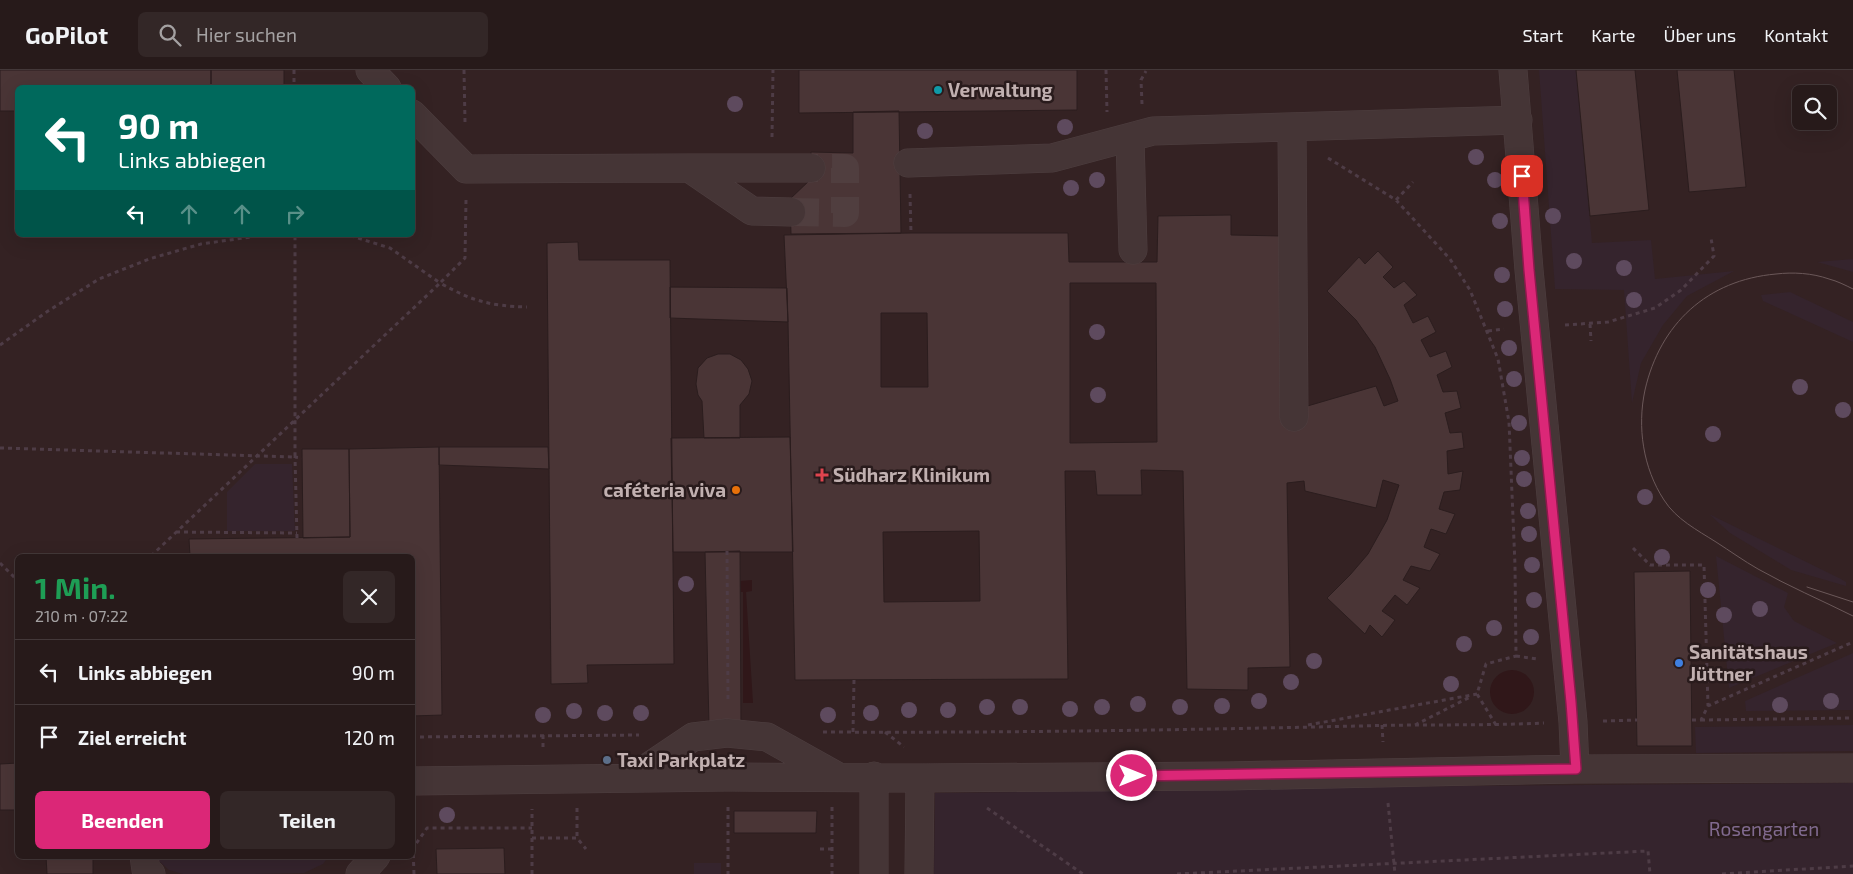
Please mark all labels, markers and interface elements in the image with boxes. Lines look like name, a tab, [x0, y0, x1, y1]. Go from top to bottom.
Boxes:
search box	[138, 12, 488, 57]
text: GoPilot	[25, 20, 108, 49]
icon: search	[156, 21, 184, 49]
text: Hier suchen	[196, 23, 297, 46]
text: Start	[1522, 24, 1563, 46]
text: Karte	[1591, 24, 1636, 46]
text: Über uns	[1664, 24, 1736, 46]
text: Kontakt	[1764, 24, 1828, 46]
place label: Verwaltung	[948, 78, 1053, 101]
marker: Verwaltung	[932, 84, 944, 96]
map controls	[1792, 85, 1837, 130]
button: search	[1792, 85, 1837, 130]
text: 90 m	[118, 104, 199, 146]
icon: left	[35, 105, 100, 170]
text: Links abbiegen	[118, 146, 266, 172]
pin	[1501, 155, 1543, 197]
icon: arrive	[1508, 162, 1536, 190]
icon: left	[122, 200, 150, 228]
icon: ahead	[175, 200, 203, 228]
icon: ahead	[228, 200, 256, 228]
icon: right	[281, 200, 309, 228]
place label: Südharz Klinikum	[833, 463, 990, 486]
marker: Südharz Klinikum	[815, 468, 829, 482]
place label: caféteria viva	[603, 478, 726, 501]
marker: caféteria viva	[730, 484, 742, 496]
text: 1 Min.	[35, 569, 116, 605]
button: close	[343, 571, 395, 623]
text: 210 m · 07:22	[35, 606, 128, 625]
place label: Sanitätshaus Jüttner	[1689, 640, 1808, 685]
marker: Sanitätshaus Jüttner	[1673, 657, 1685, 669]
icon: left	[35, 658, 63, 686]
text: Links abbiegen	[78, 661, 212, 684]
text: 90 m	[352, 661, 395, 684]
icon: arrive	[35, 723, 63, 751]
text: Ziel erreicht	[78, 726, 187, 749]
text: 120 m	[344, 726, 395, 749]
place label: Taxi Parkplatz	[617, 748, 745, 771]
position arrow	[1105, 749, 1157, 801]
marker: Taxi Parkplatz	[601, 754, 613, 766]
button: Beenden	[35, 791, 210, 849]
button: Teilen	[220, 791, 395, 849]
park label: Rosengarten	[1709, 817, 1819, 840]

